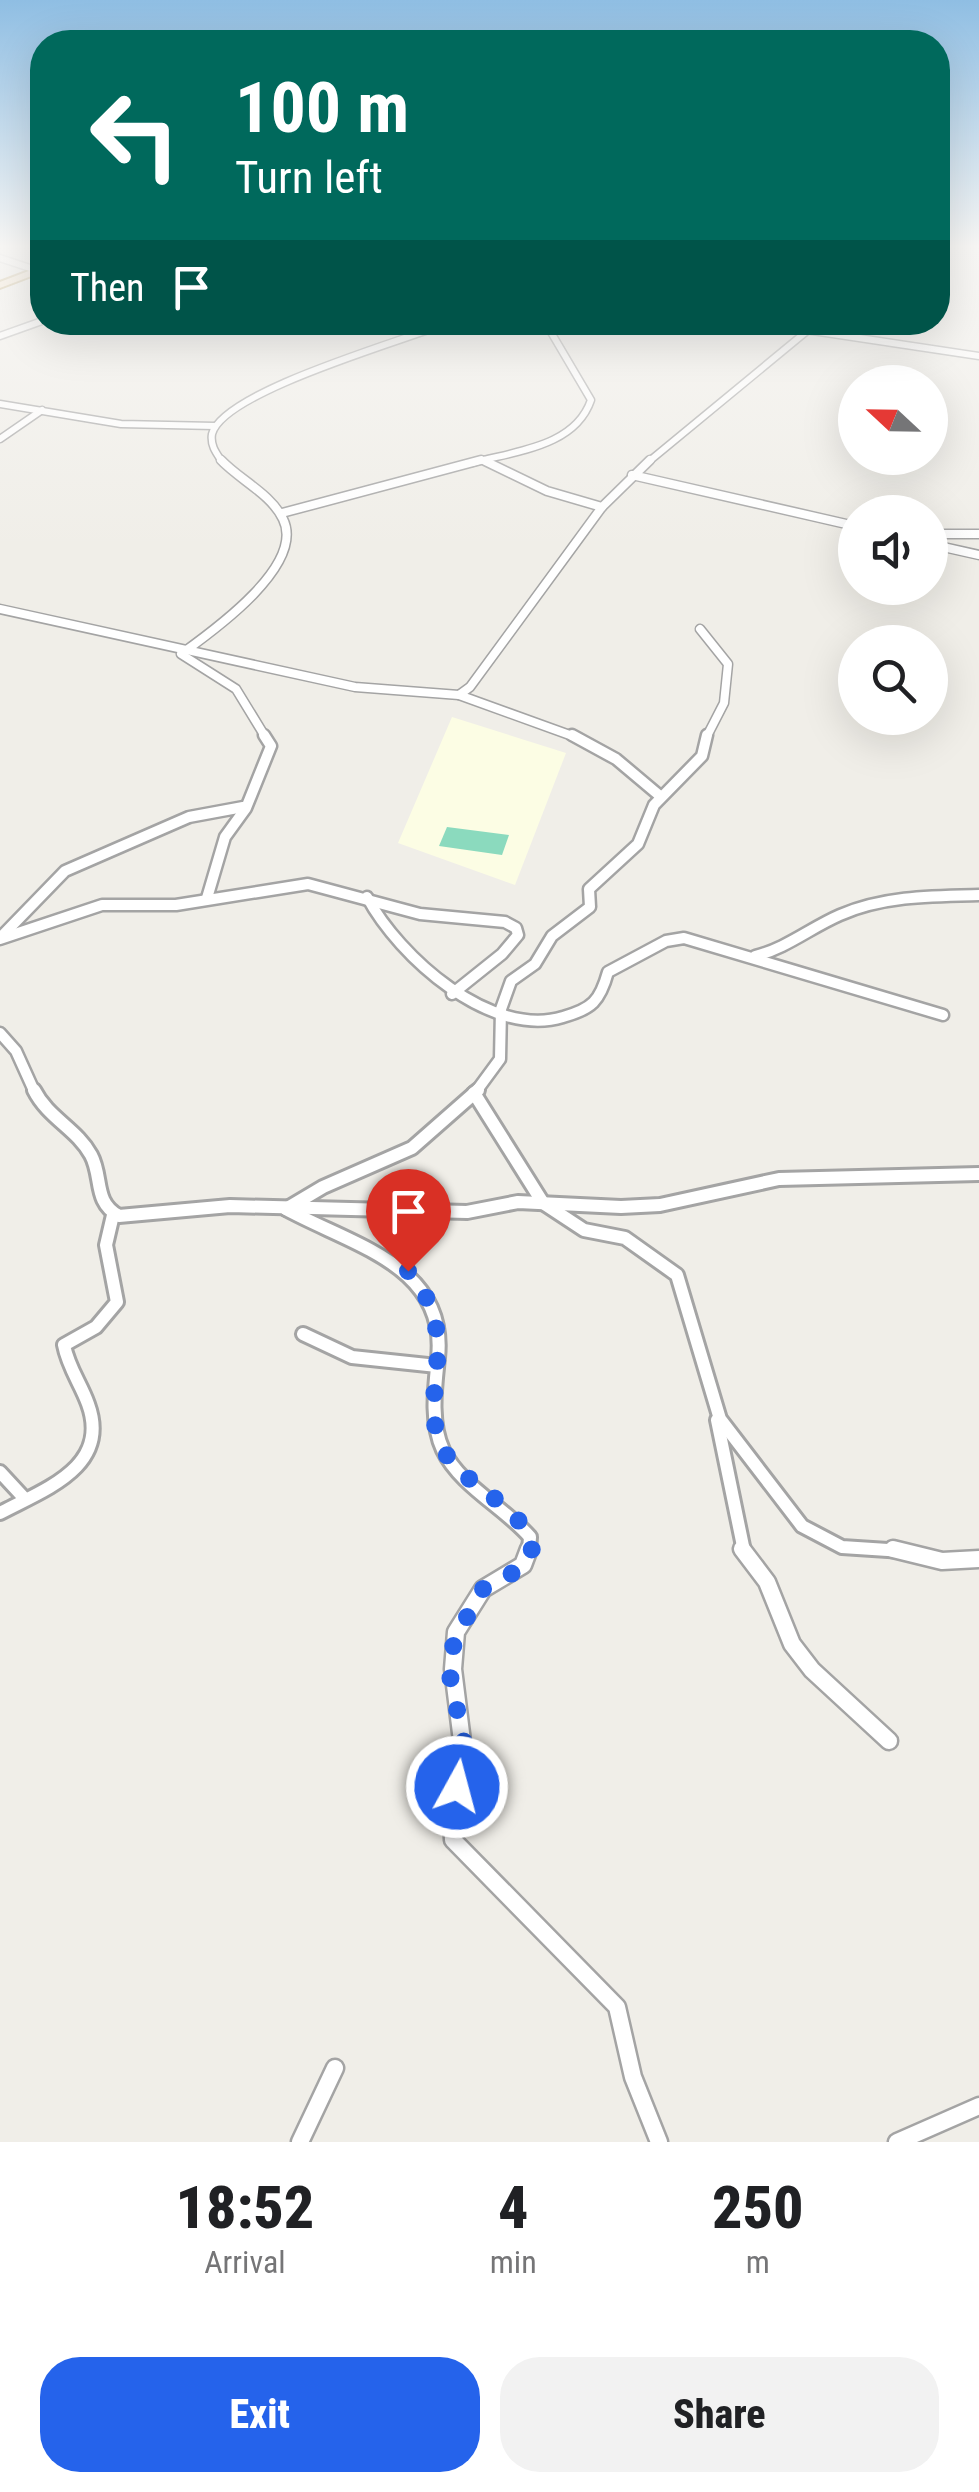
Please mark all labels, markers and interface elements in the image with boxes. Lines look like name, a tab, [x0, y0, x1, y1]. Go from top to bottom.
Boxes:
text: 100 m	[235, 67, 409, 149]
icon: left	[70, 70, 200, 200]
text: Turn left	[235, 151, 383, 204]
icon: arrive	[164, 260, 219, 315]
text: Then	[70, 266, 144, 310]
north arrow	[838, 365, 948, 475]
map controls	[838, 365, 948, 735]
button: sound	[838, 495, 948, 605]
button: search	[838, 625, 948, 735]
pin	[366, 1169, 451, 1272]
icon: arrive	[381, 1184, 436, 1239]
position arrow	[405, 1735, 509, 1839]
text: 18:52	[175, 2172, 314, 2243]
text: 4	[498, 2172, 528, 2243]
text: 250	[712, 2172, 804, 2243]
text: Arrival	[204, 2243, 286, 2281]
text: min	[490, 2243, 537, 2281]
text: m	[746, 2243, 770, 2281]
button: Exit	[40, 2357, 480, 2472]
button: Share	[500, 2357, 939, 2472]

